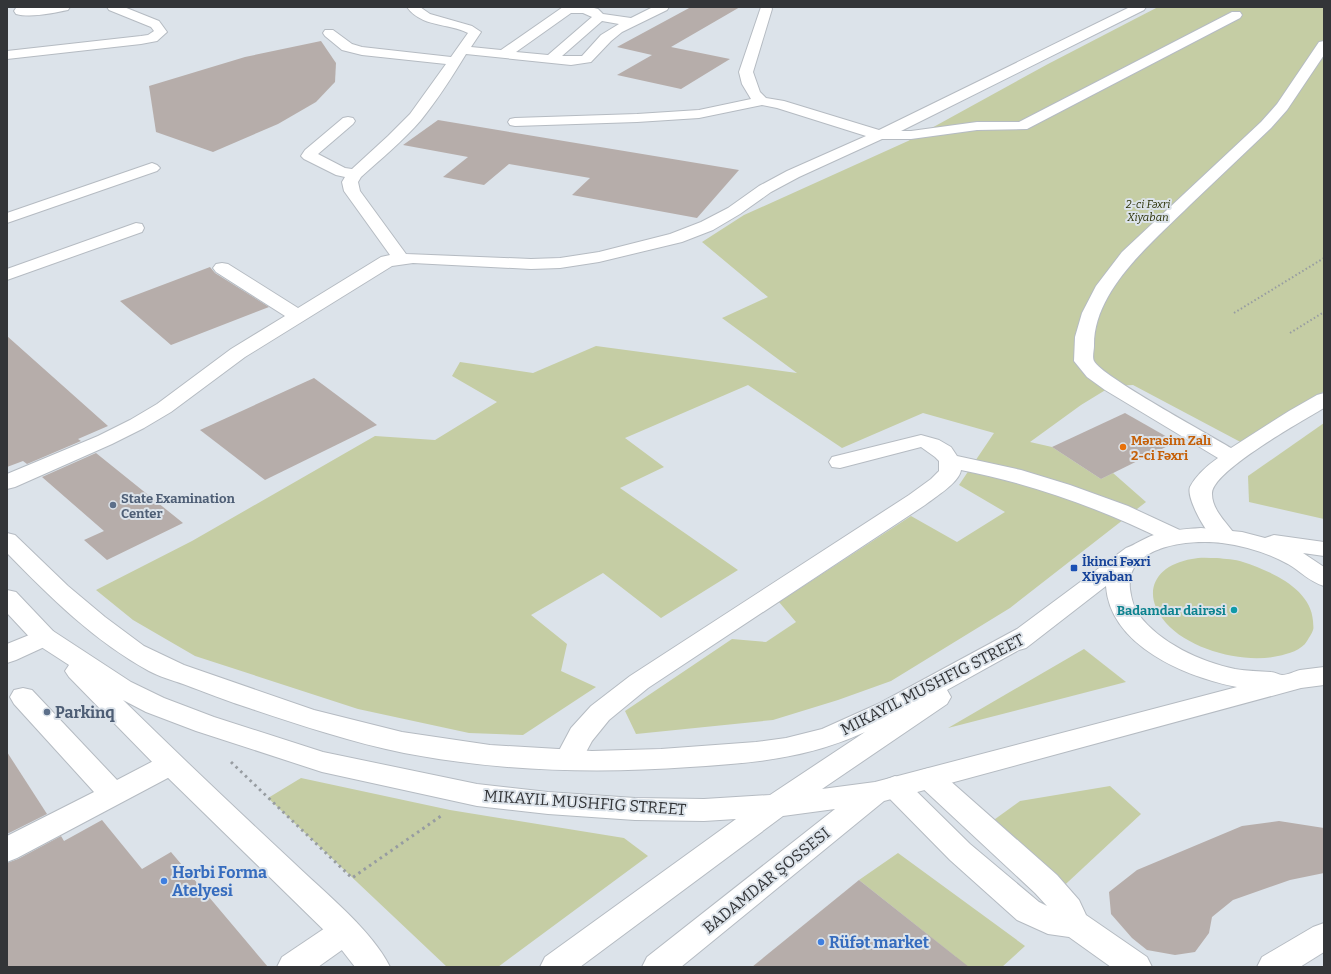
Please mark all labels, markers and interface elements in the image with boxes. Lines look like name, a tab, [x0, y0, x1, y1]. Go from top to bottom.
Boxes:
park label: 2-ci Fəxri Xiyaban	[1126, 198, 1170, 224]
place label: Mərasim Zalı 2-ci Fəxri	[1131, 433, 1211, 463]
marker: Mərasim Zalı 2-ci Fəxri	[1118, 442, 1128, 452]
place label: State Examination Center	[121, 491, 235, 521]
marker: State Examination Center	[108, 500, 118, 510]
place label: İkinci Fəxri Xiyaban	[1082, 554, 1151, 584]
marker: İkinci Fəxri Xiyaban	[1069, 563, 1079, 573]
place label: Badamdar dairəsi	[1117, 603, 1226, 618]
marker: Badamdar dairəsi	[1229, 605, 1239, 615]
street label: MIKAYIL MUSHFIG STREET	[837, 630, 1027, 739]
place label: Parkinq	[55, 703, 115, 722]
marker: Parkinq	[42, 707, 52, 717]
street label: MIKAYIL MUSHFIG STREET	[483, 786, 687, 819]
street label: BADAMDAR ŞOSSESI	[699, 823, 834, 937]
place label: Hərbi Forma Atelyesi	[172, 863, 267, 900]
marker: Hərbi Forma Atelyesi	[159, 876, 169, 886]
place label: Rüfət market	[829, 933, 930, 952]
marker: Rüfət market	[816, 937, 826, 947]

